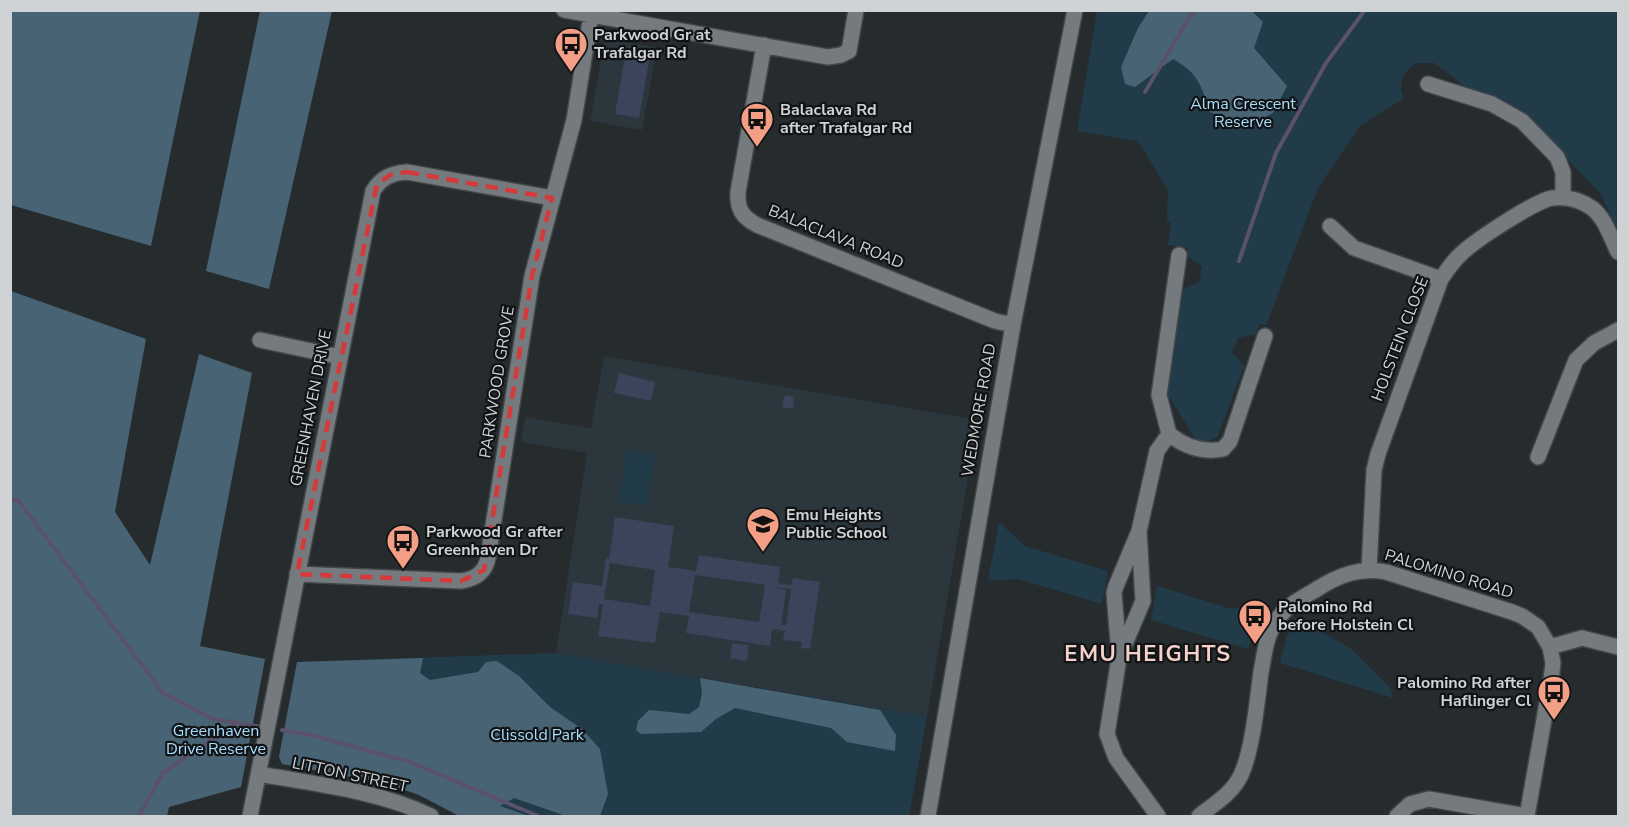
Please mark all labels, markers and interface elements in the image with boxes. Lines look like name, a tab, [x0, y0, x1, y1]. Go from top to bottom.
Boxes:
place label: Parkwood Gr at Trafalgar Rd	[594, 24, 711, 64]
bus stop icon: Parkwood Gr at Trafalgar Rd	[553, 26, 589, 73]
park label: Alma Crescent Reserve	[1190, 93, 1296, 133]
place label: Balaclava Rd after Trafalgar Rd	[780, 99, 912, 139]
bus stop icon: Balaclava Rd after Trafalgar Rd	[739, 101, 775, 148]
street label: BALACLAVA ROAD	[765, 200, 907, 274]
street label: HOLSTEIN CLOSE	[1366, 274, 1434, 404]
street label: PARKWOOD GROVE	[474, 304, 520, 460]
street label: GREENHAVEN DRIVE	[285, 328, 337, 488]
street label: WEDMORE ROAD	[956, 342, 1002, 478]
place label: Emu Heights Public School	[786, 504, 887, 544]
school or university icon: Emu Heights Public School	[745, 506, 781, 553]
place label: Parkwood Gr after Greenhaven Dr	[426, 521, 563, 561]
bus stop icon: Parkwood Gr after Greenhaven Dr	[385, 523, 421, 570]
street label: PALOMINO ROAD	[1382, 544, 1516, 604]
place label: Palomino Rd before Holstein Cl	[1278, 596, 1413, 636]
bus stop icon: Palomino Rd before Holstein Cl	[1237, 598, 1273, 645]
district label: EMU HEIGHTS	[1064, 639, 1232, 669]
place label: Palomino Rd after Haflinger Cl	[1397, 672, 1532, 712]
bus stop icon: Palomino Rd after Haflinger Cl	[1536, 674, 1572, 721]
park label: Greenhaven Drive Reserve	[166, 720, 266, 760]
park label: Clissold Park	[490, 724, 585, 746]
street label: LITTON STREET	[290, 752, 410, 798]

